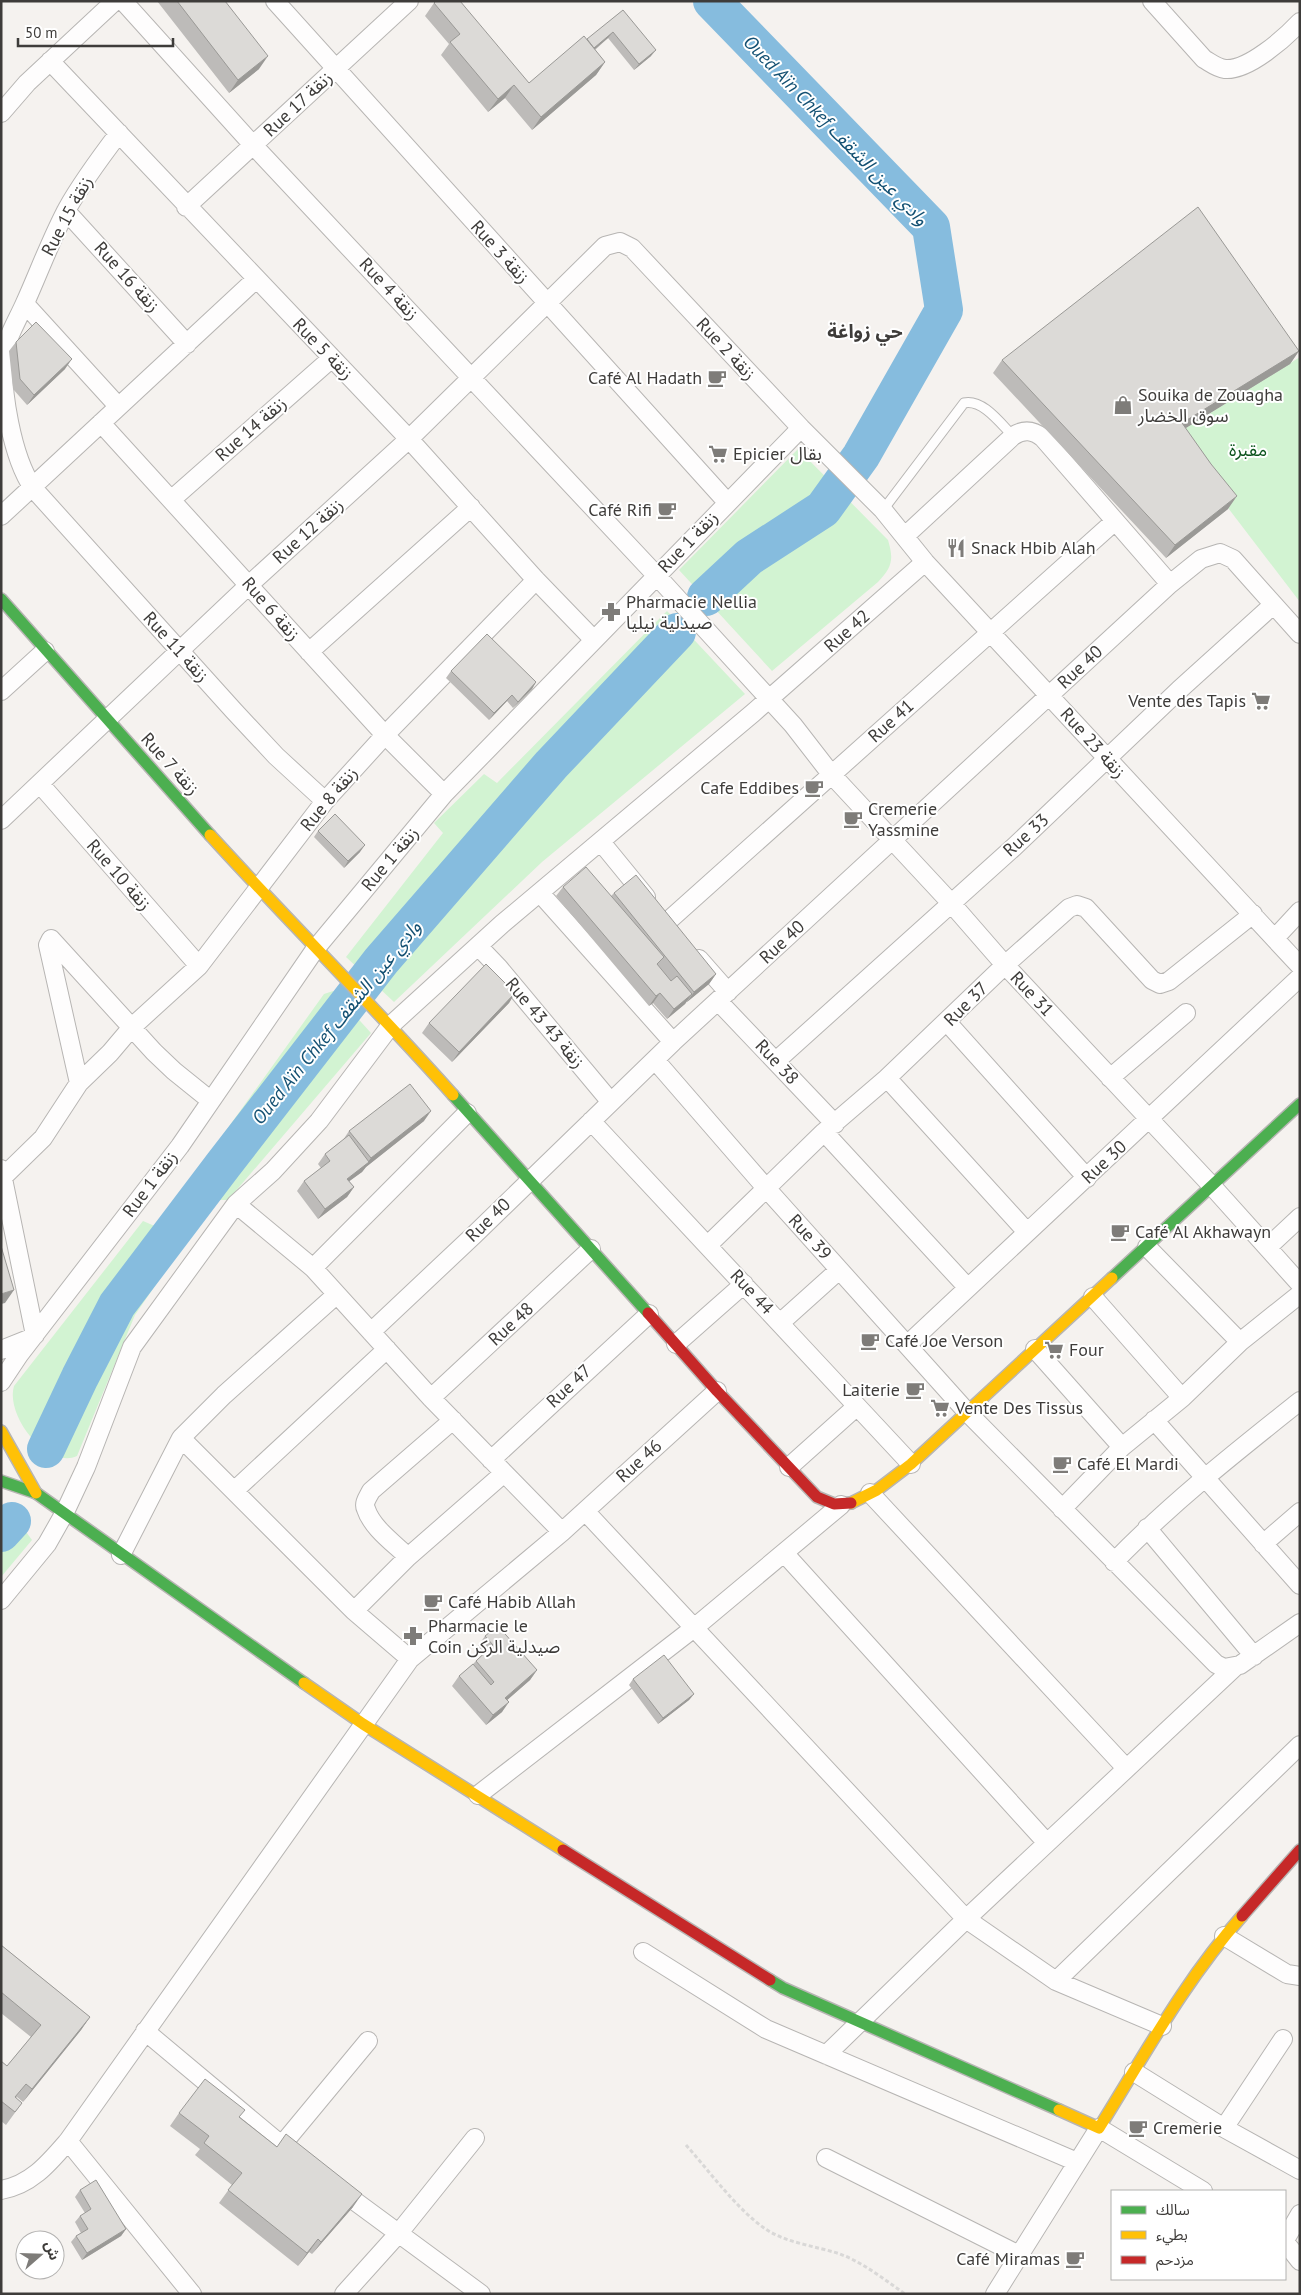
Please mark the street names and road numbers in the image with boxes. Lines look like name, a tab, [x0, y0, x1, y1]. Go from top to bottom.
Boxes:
street label: Rue 17 زنقة	[258, 66, 337, 141]
street label: Rue 15 زنقة	[36, 172, 97, 260]
street label: Rue 3 زنقة	[466, 215, 535, 288]
street label: Rue 16 زنقة	[90, 237, 165, 317]
street label: Rue 4 زنقة	[355, 253, 424, 325]
street label: Rue 5 زنقة	[288, 313, 359, 384]
street label: Rue 2 زنقة	[692, 313, 761, 385]
street label: Rue 14 زنقة	[210, 391, 291, 466]
street label: Rue 12 زنقة	[268, 493, 348, 568]
street label: Rue 1 زنقة	[652, 506, 723, 577]
street label: Rue 6 زنقة	[237, 572, 305, 645]
street label: Rue 42	[819, 604, 875, 657]
street label: Rue 11 زنقة	[139, 607, 214, 687]
street label: Rue 40	[1052, 640, 1107, 693]
street label: Rue 41	[863, 694, 918, 747]
street label: Rue 23 زنقة	[1056, 703, 1131, 783]
street label: Rue 7 زنقة	[136, 728, 204, 800]
street label: Rue 8 زنقة	[295, 762, 362, 836]
street label: Rue 33	[998, 808, 1053, 861]
street label: Rue 1 زنقة	[356, 822, 423, 896]
street label: Rue 10 زنقة	[82, 834, 157, 915]
street label: Rue 40	[754, 915, 809, 968]
street label: Rue 31	[1006, 966, 1059, 1021]
street label: Rue 43 زنقة 43	[501, 973, 590, 1073]
street label: Rue 37	[938, 976, 993, 1031]
street label: Rue 38	[751, 1034, 804, 1089]
street label: Rue 30	[1076, 1135, 1131, 1188]
street label: Rue 1 زنقة	[117, 1146, 182, 1222]
street label: Rue 40	[460, 1193, 515, 1247]
street label: Rue 39	[784, 1209, 837, 1264]
street label: Rue 44	[726, 1264, 779, 1319]
street label: Rue 48	[483, 1297, 538, 1350]
street label: Rue 47	[541, 1359, 596, 1412]
street label: Rue 46	[611, 1434, 666, 1487]

